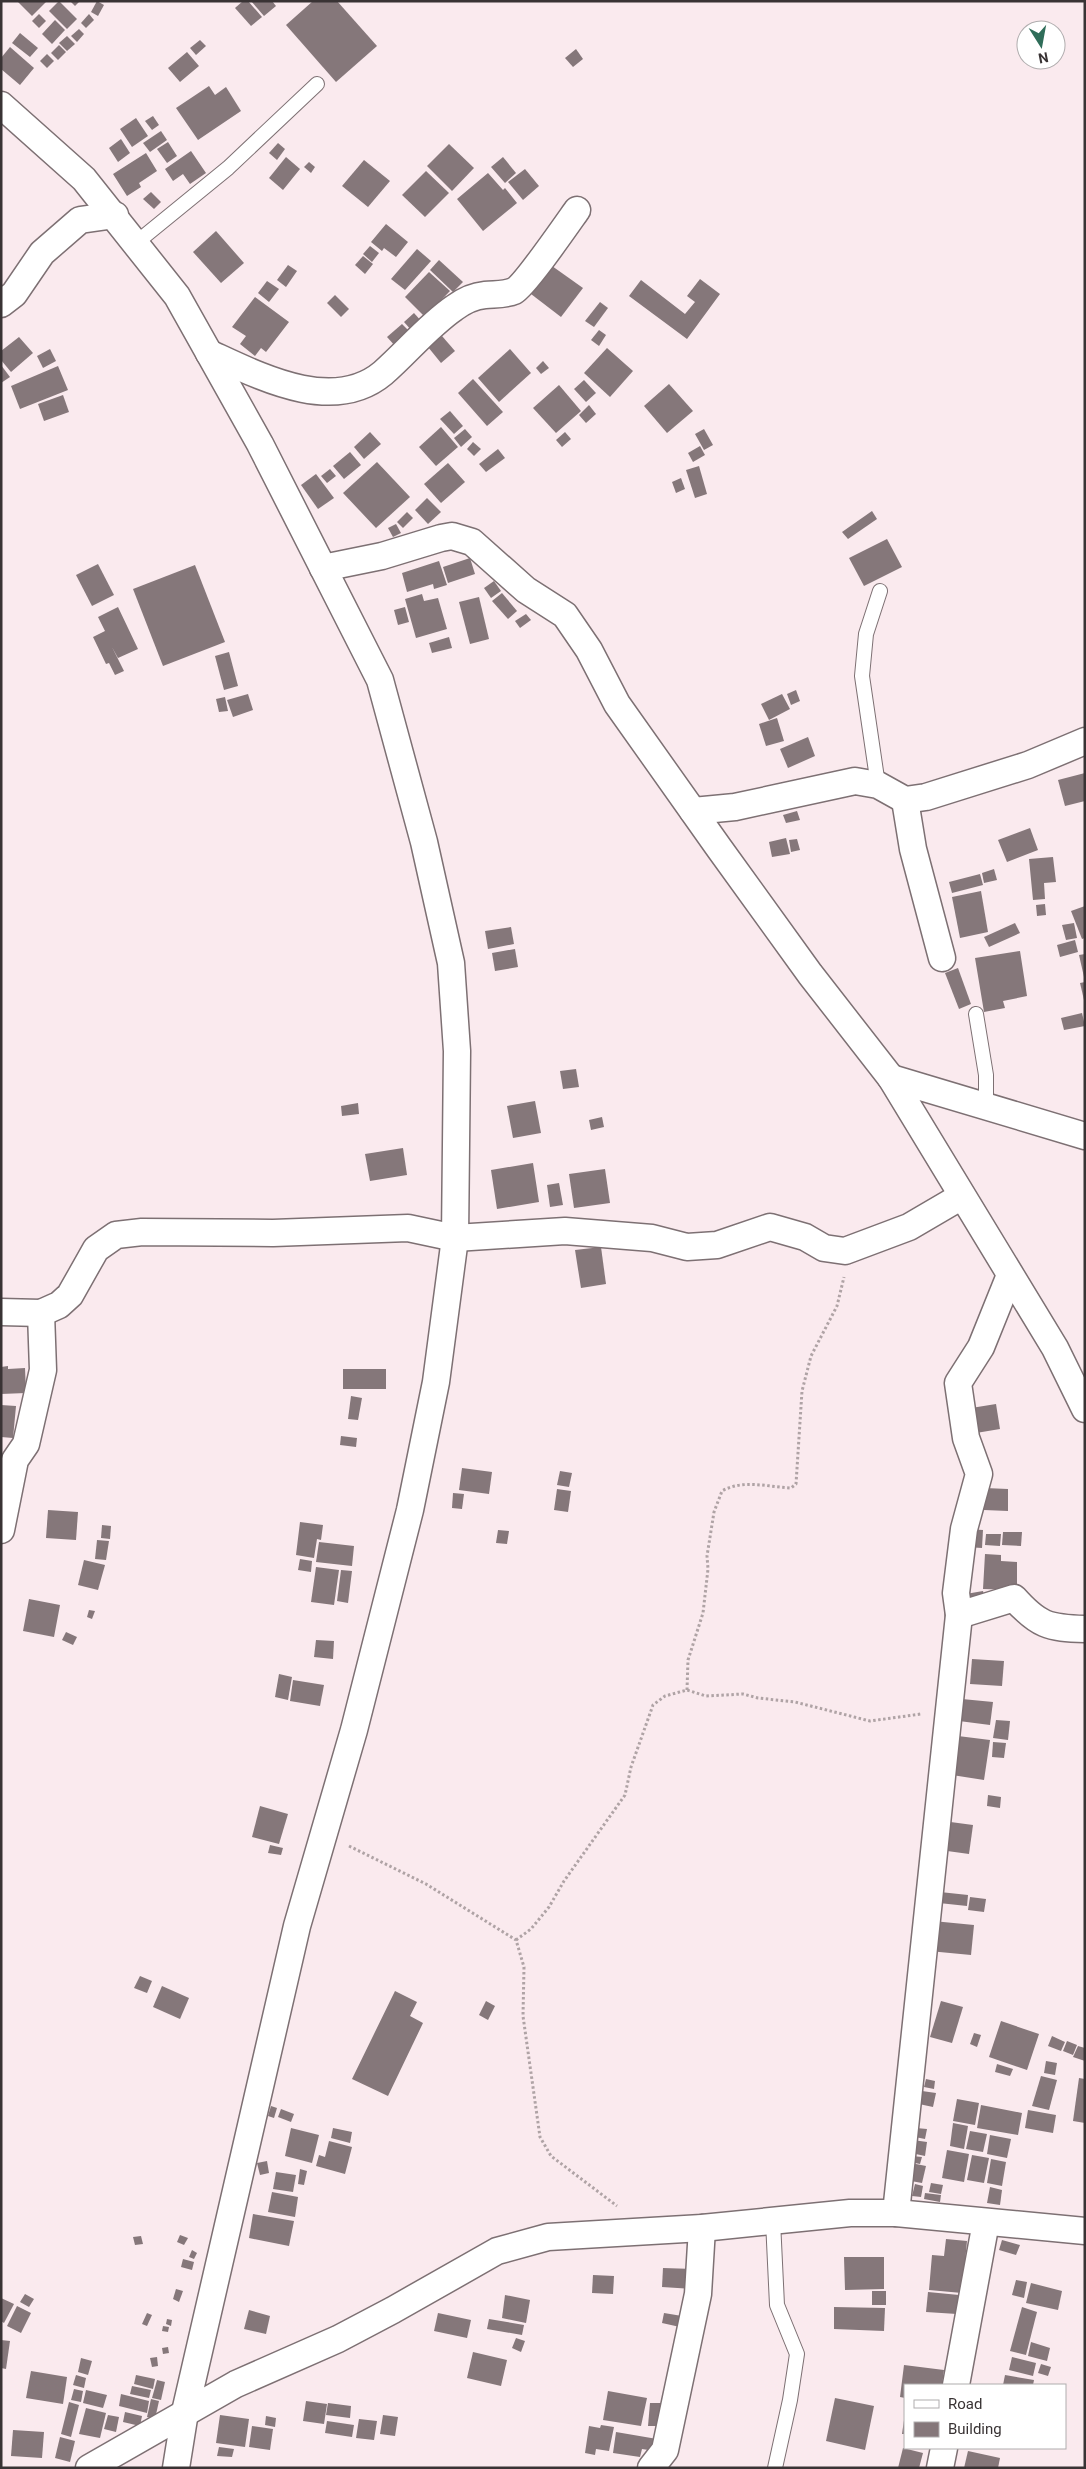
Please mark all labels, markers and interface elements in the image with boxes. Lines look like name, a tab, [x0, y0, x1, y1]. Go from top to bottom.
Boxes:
north arrow	[1016, 20, 1066, 70]
text: N	[1037, 49, 1050, 67]
legend	[904, 2384, 1066, 2449]
text: Road	[948, 2395, 982, 2413]
text: Building	[948, 2420, 1002, 2438]

